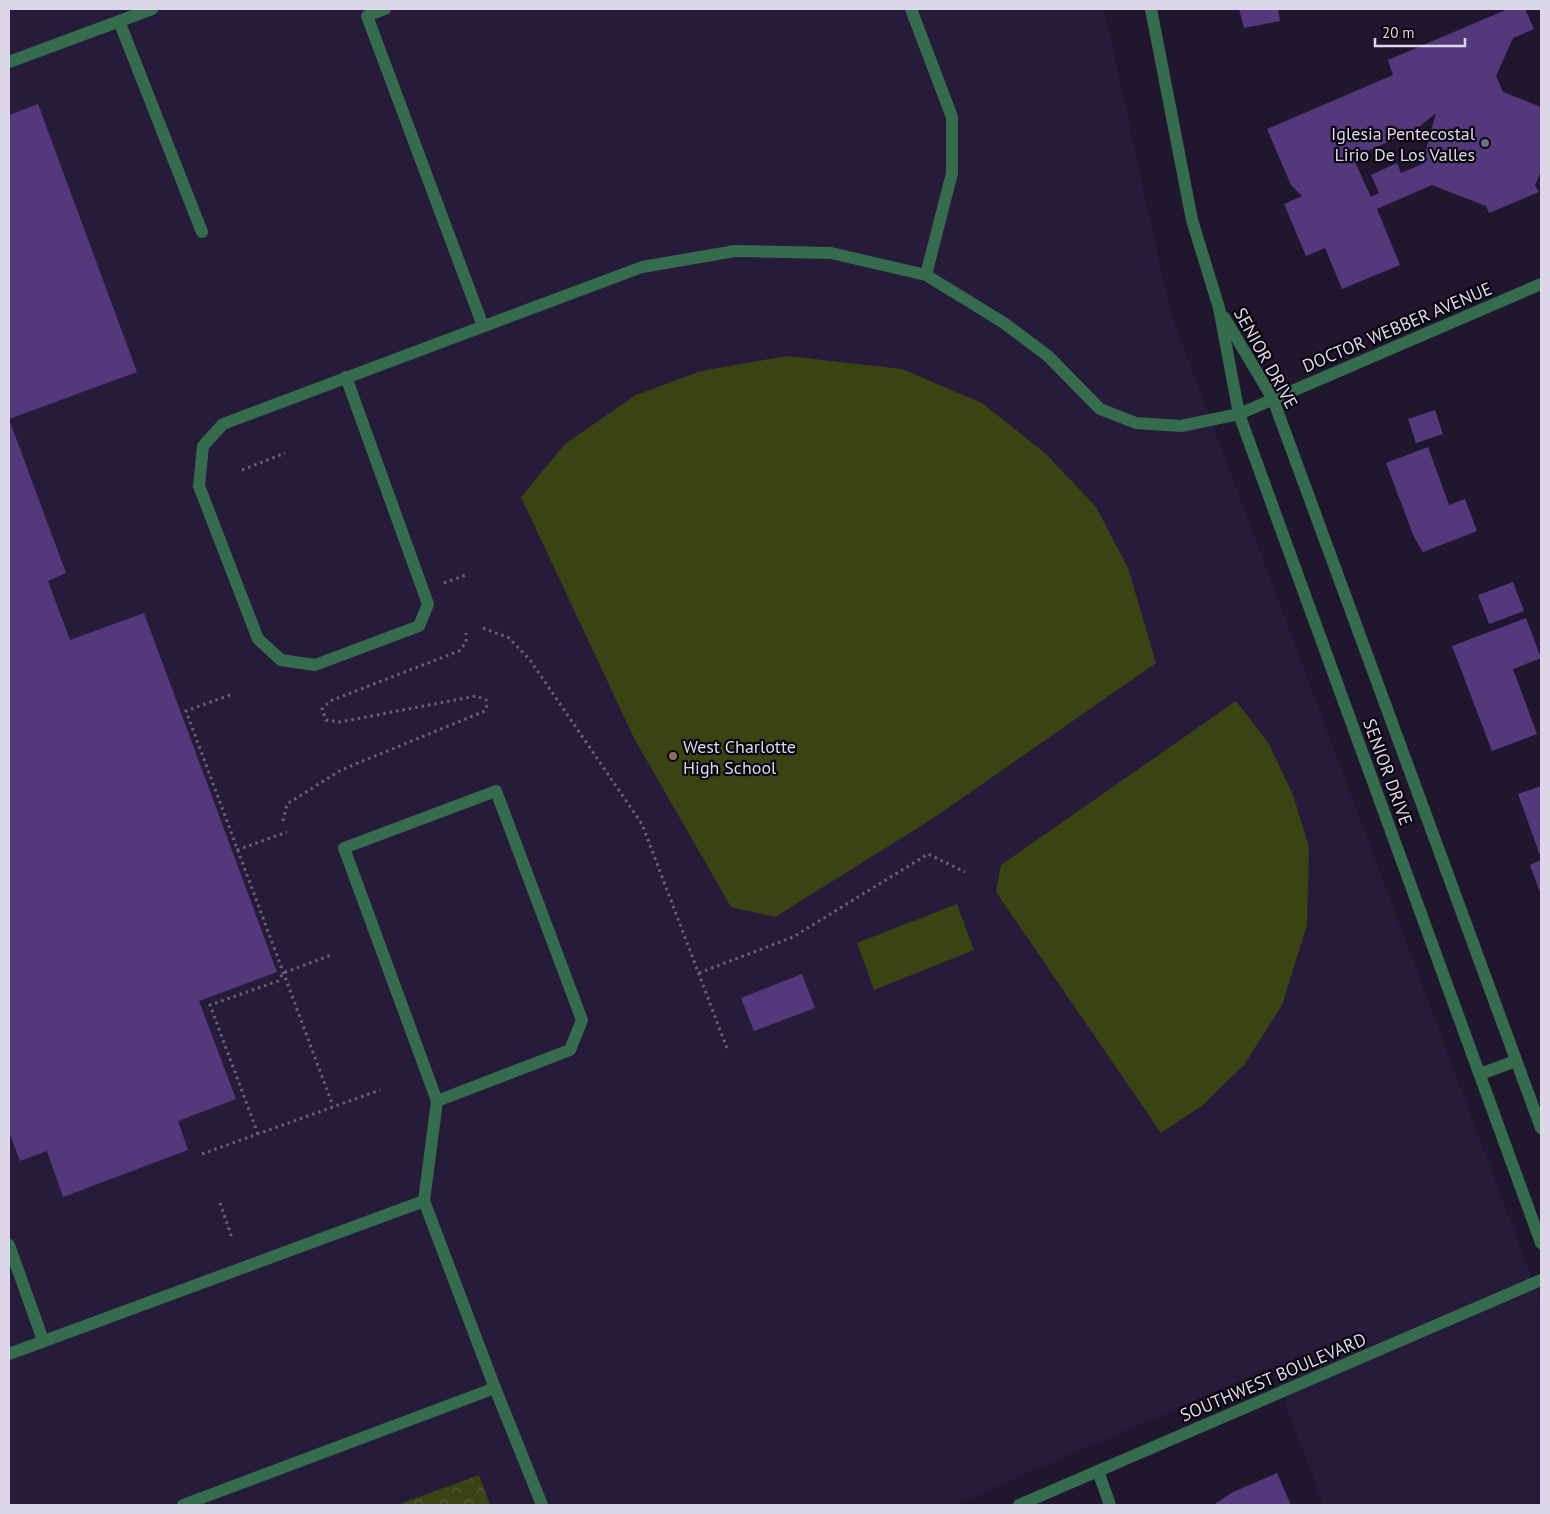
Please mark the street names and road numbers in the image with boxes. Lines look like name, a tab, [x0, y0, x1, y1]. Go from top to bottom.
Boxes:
street label: DOCTOR WEBBER AVENUE	[1299, 277, 1495, 377]
street label: SENIOR DRIVE	[1229, 303, 1303, 413]
street label: SENIOR DRIVE	[1358, 715, 1418, 829]
street label: SOUTHWEST BOULEVARD	[1177, 1327, 1369, 1427]

